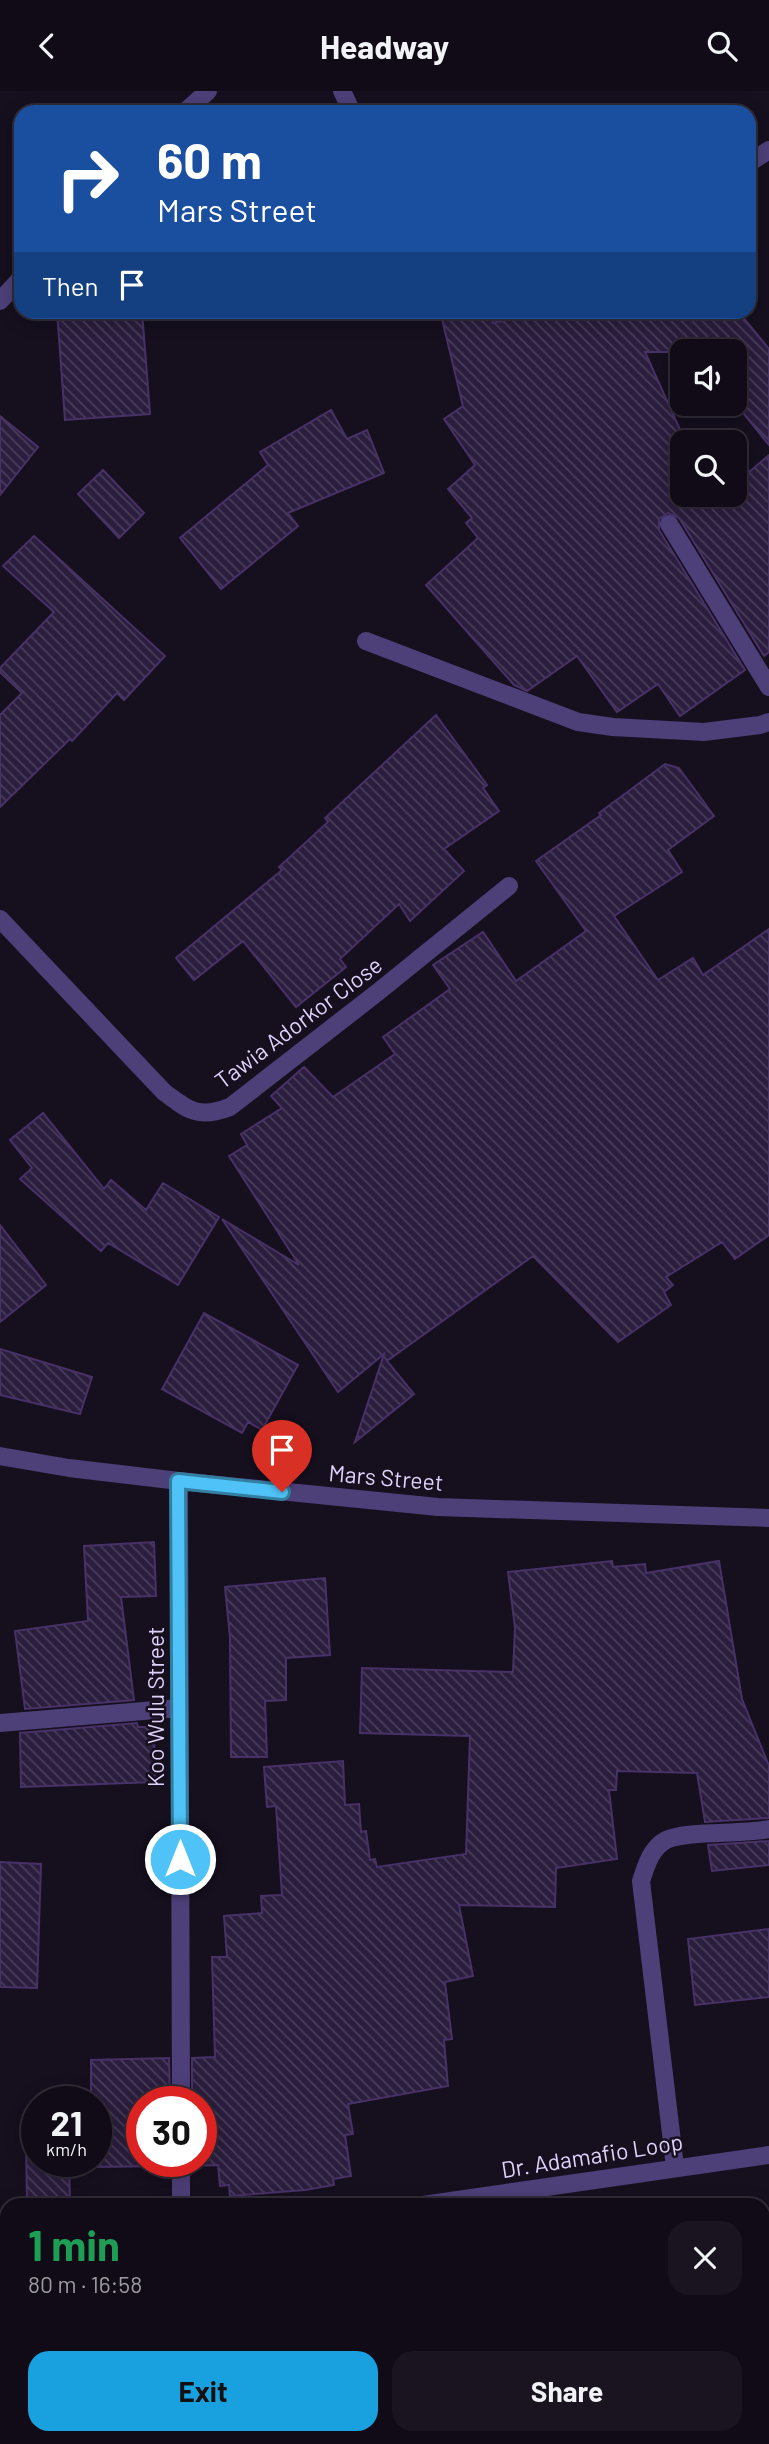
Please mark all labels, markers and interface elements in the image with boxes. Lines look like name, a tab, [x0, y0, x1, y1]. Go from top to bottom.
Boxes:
icon: back	[28, 27, 66, 65]
text: Headway	[320, 27, 449, 65]
icon: search	[703, 27, 741, 65]
text: 60 m	[157, 130, 262, 189]
icon: right	[42, 133, 133, 224]
text: Mars Street	[157, 190, 317, 228]
icon: arrive	[113, 266, 151, 304]
text: Then	[42, 270, 99, 301]
map controls	[670, 339, 747, 507]
button: sound	[670, 339, 747, 416]
button: search	[670, 430, 747, 507]
street label: Tawia Adorkor Close	[209, 950, 387, 1094]
pin	[252, 1420, 312, 1492]
icon: arrive	[263, 1431, 301, 1469]
street label: Mars Street	[328, 1458, 444, 1496]
street label: Koo Wulu Street	[141, 1627, 169, 1787]
position arrow	[143, 1822, 217, 1896]
speed limit sign: 30	[126, 2086, 217, 2177]
text: 21	[51, 2101, 82, 2143]
street label: Dr. Adamafio Loop	[499, 2127, 685, 2183]
text: km/h	[46, 2138, 87, 2160]
text: 1 min	[28, 2219, 120, 2269]
button: close	[668, 2221, 742, 2295]
text: 80 m · 16:58	[28, 2270, 142, 2298]
button: Exit	[28, 2351, 378, 2431]
button: Share	[392, 2351, 742, 2431]

